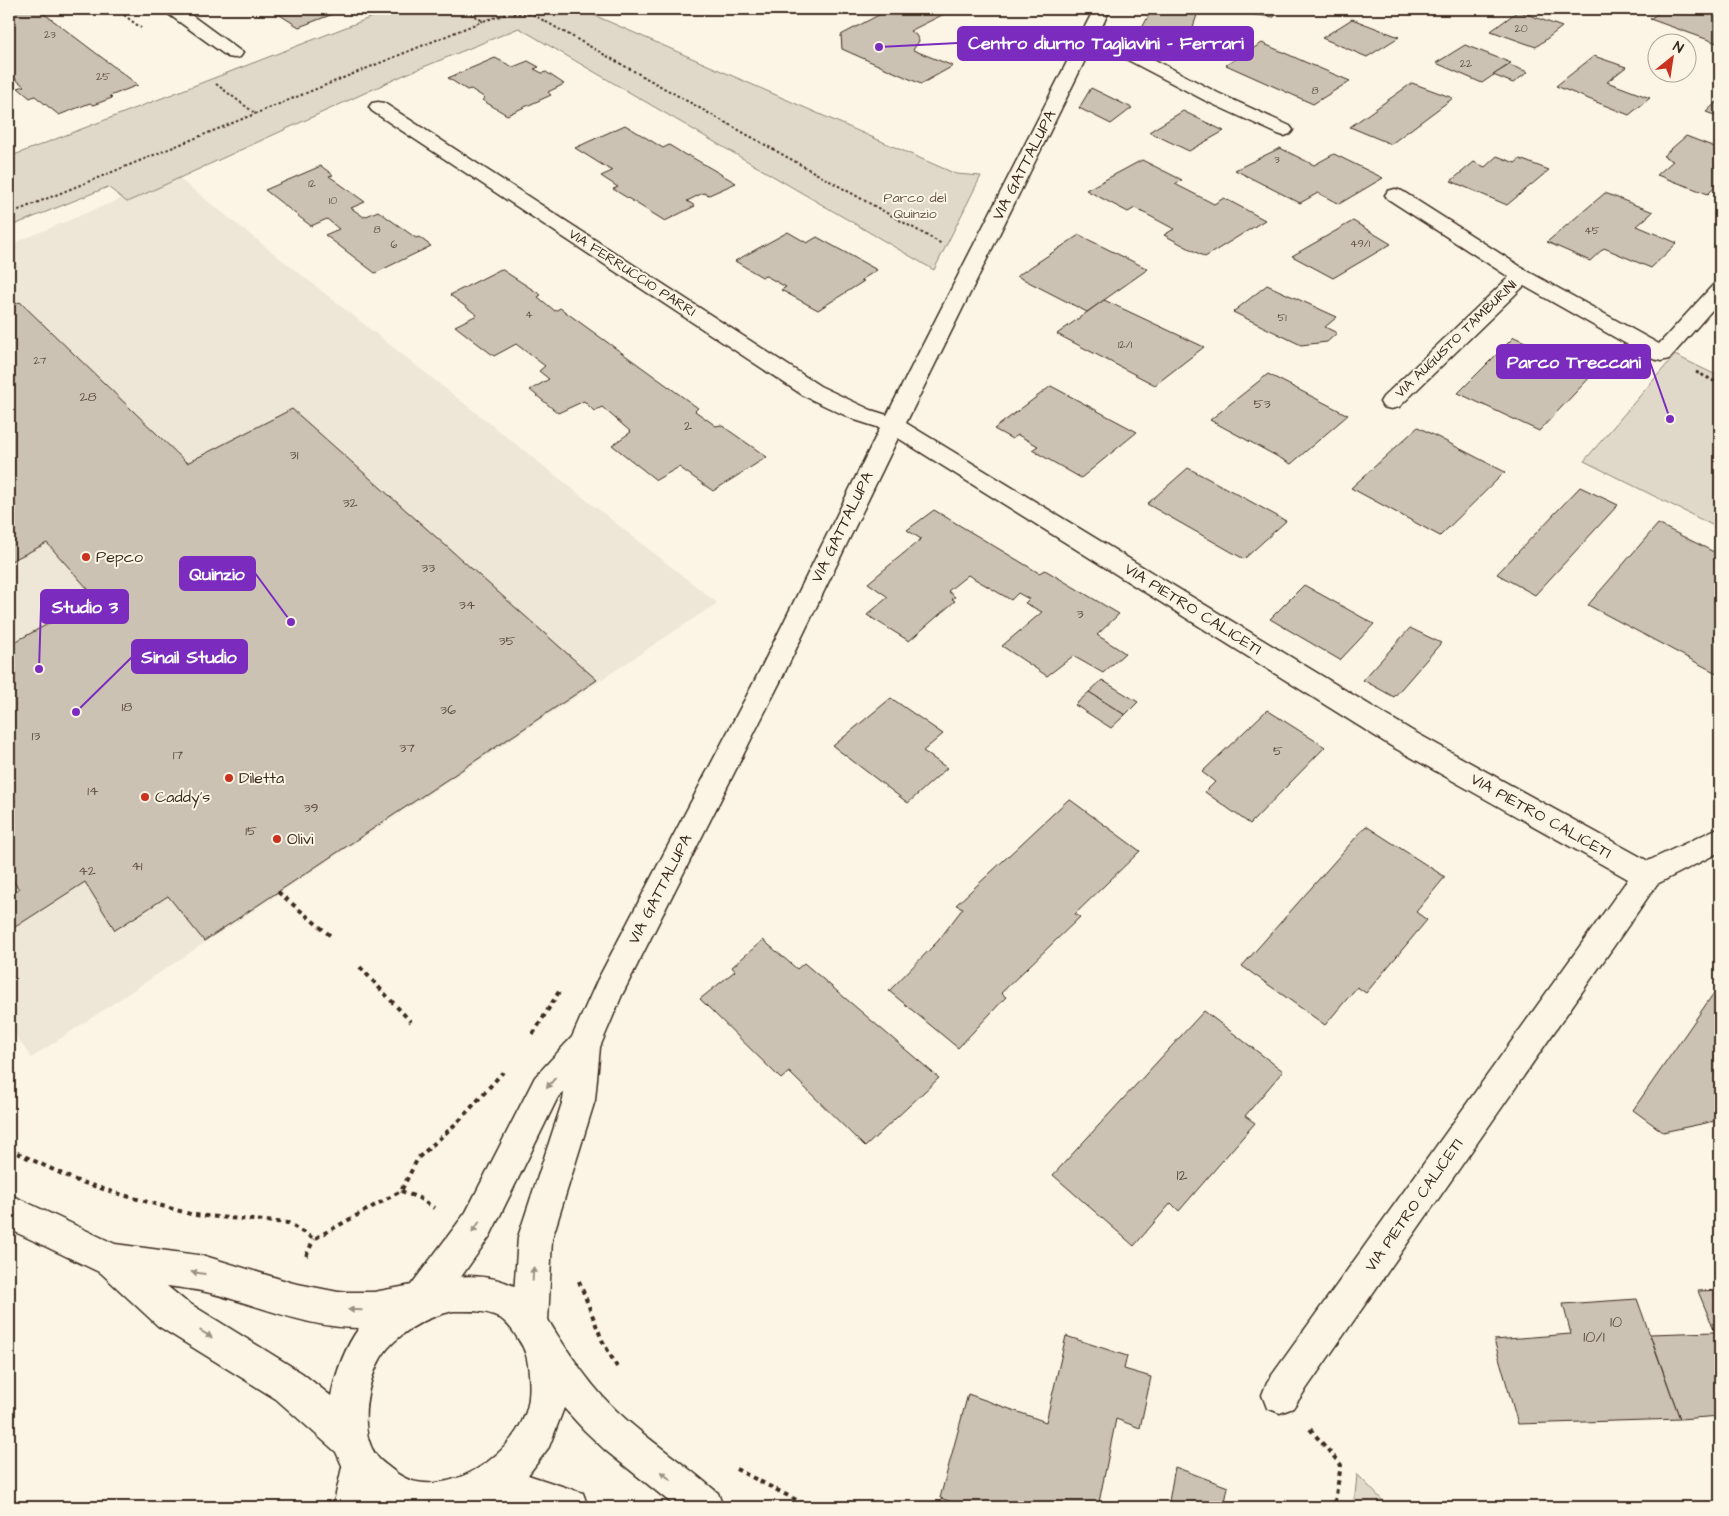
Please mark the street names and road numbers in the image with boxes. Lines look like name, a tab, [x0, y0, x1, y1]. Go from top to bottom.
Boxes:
street label: VIA GATTALUPA	[987, 106, 1061, 224]
street label: VIA FERRUCCIO PARRI	[564, 224, 700, 322]
street label: VIA AUGUSTO TAMBURINI	[1391, 275, 1521, 403]
street label: VIA GATTALUPA	[806, 468, 878, 586]
street label: VIA PIETRO CALICETI	[1120, 558, 1266, 660]
street label: VIA PIETRO CALICETI	[1467, 768, 1615, 864]
street label: VIA GATTALUPA	[623, 830, 697, 948]
street label: VIA PIETRO CALICETI	[1360, 1134, 1468, 1276]

